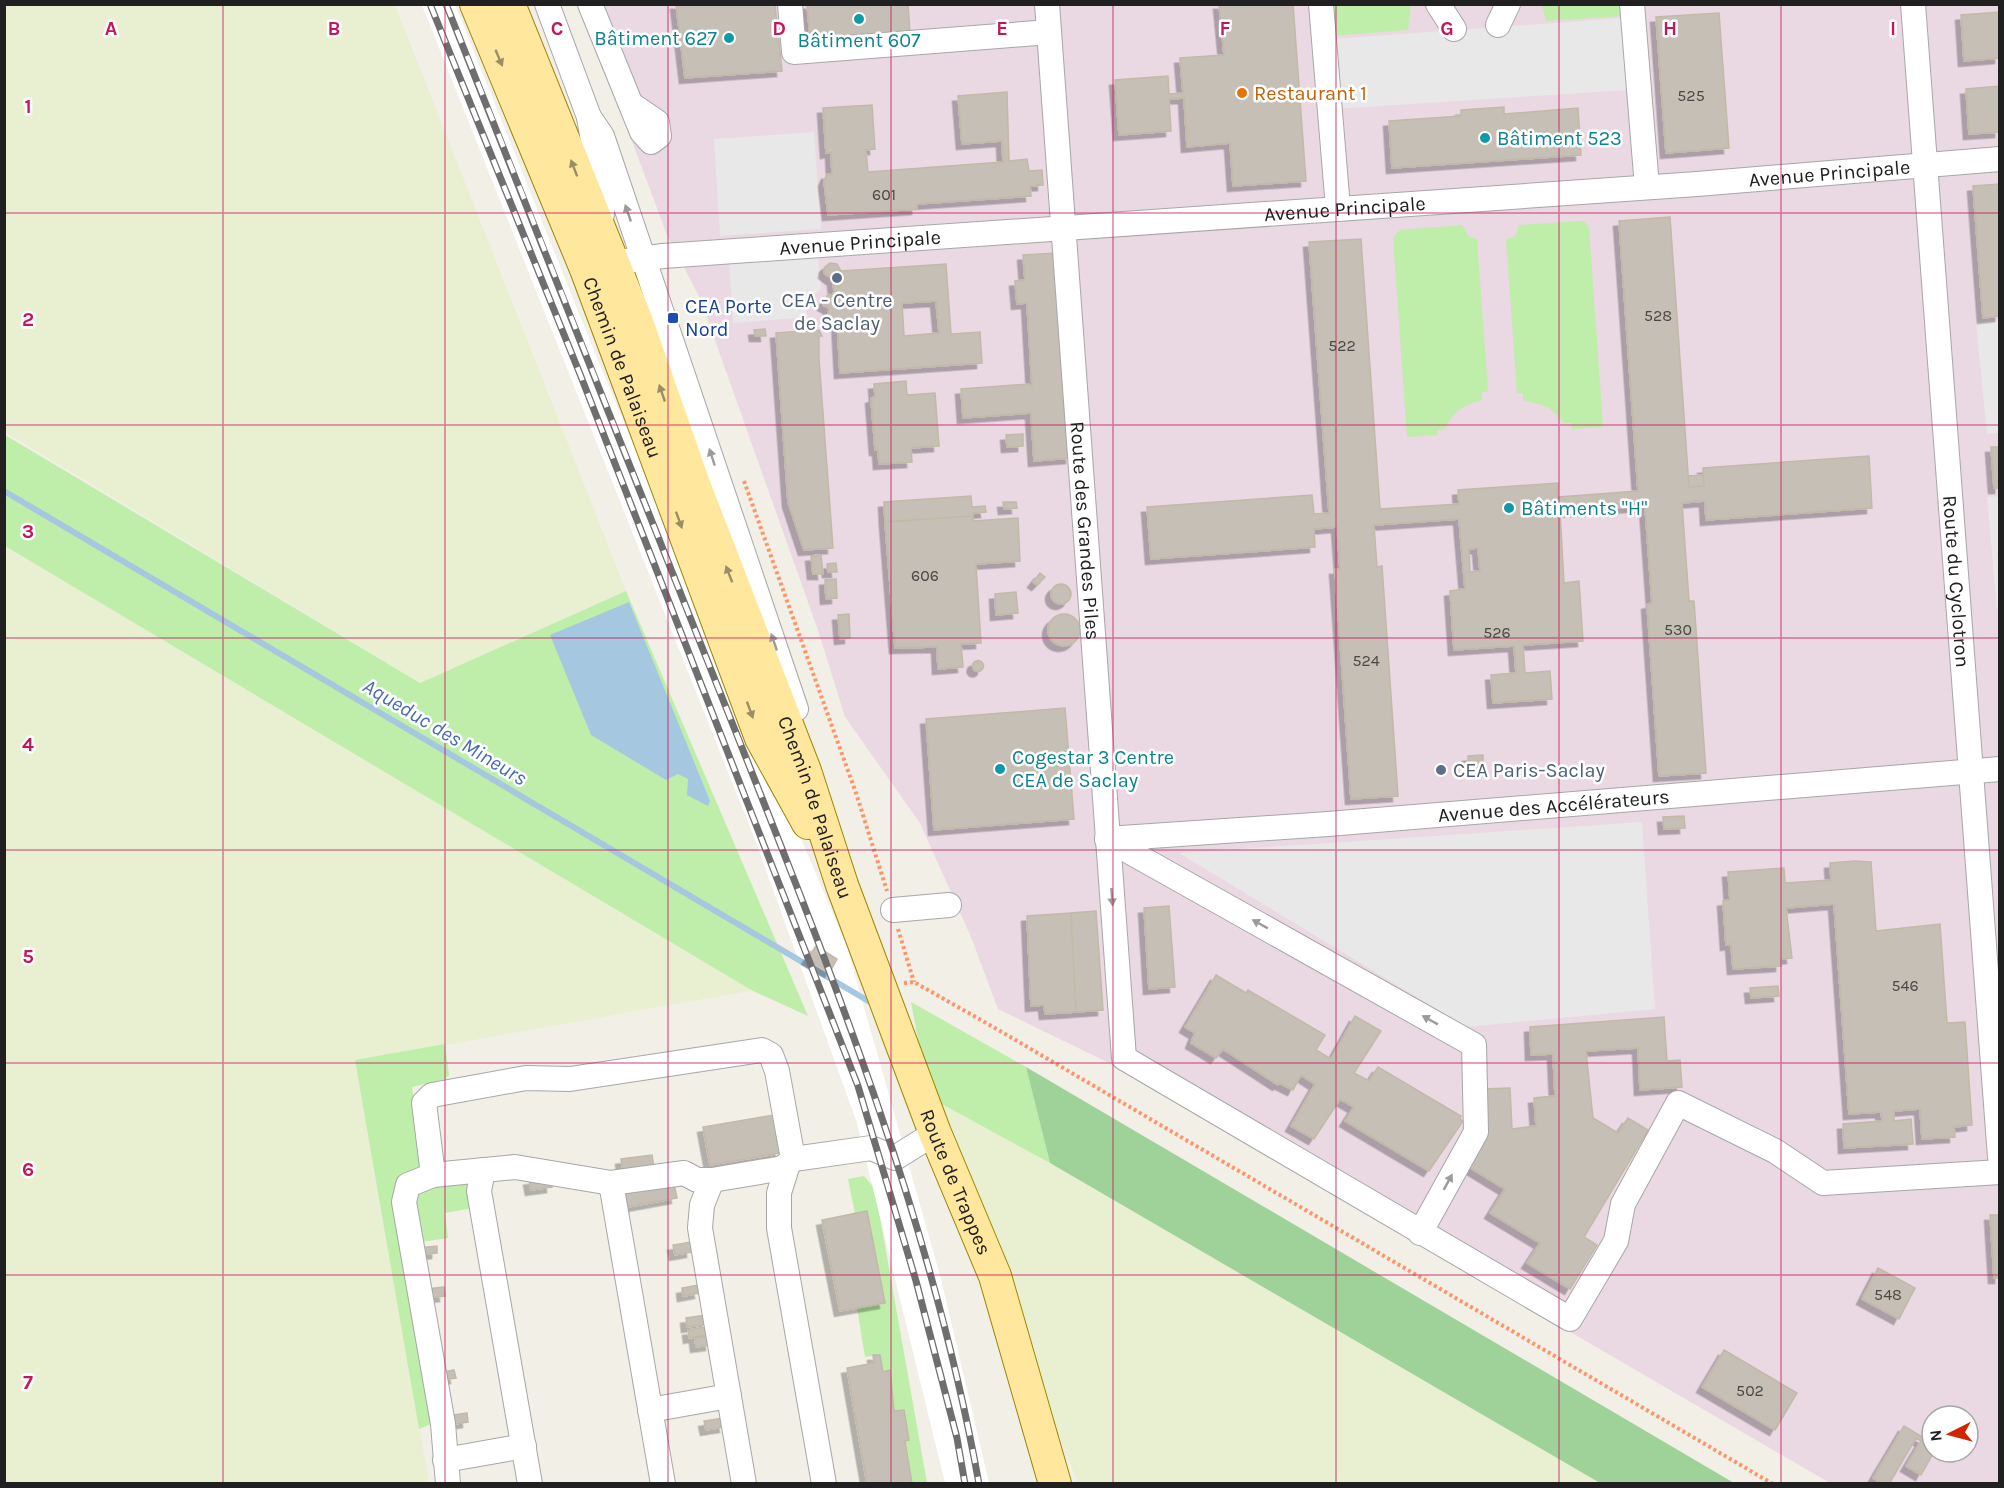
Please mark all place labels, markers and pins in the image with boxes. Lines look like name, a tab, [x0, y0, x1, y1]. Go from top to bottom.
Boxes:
marker: Bâtiment 607	[852, 12, 866, 26]
place label: Bâtiment 627	[594, 27, 718, 50]
place label: Bâtiment 607	[798, 29, 921, 52]
marker: Bâtiment 627	[722, 31, 736, 45]
place label: Restaurant 1	[1254, 82, 1367, 105]
marker: Restaurant 1	[1235, 86, 1249, 100]
place label: Bâtiment 523	[1497, 127, 1622, 150]
marker: Bâtiment 523	[1478, 131, 1492, 145]
marker: CEA - Centre de Saclay	[830, 271, 844, 285]
place label: CEA - Centre de Saclay	[781, 289, 893, 335]
place label: CEA Porte Nord	[685, 295, 772, 341]
marker: CEA Porte Nord	[666, 311, 680, 325]
place label: Bâtiments "H"	[1521, 497, 1647, 520]
marker: Bâtiments "H"	[1502, 501, 1516, 515]
place label: Cogestar 3 Centre CEA de Saclay	[1012, 746, 1174, 792]
place label: CEA Paris-Saclay	[1453, 759, 1605, 782]
marker: Cogestar 3 Centre CEA de Saclay	[993, 762, 1007, 776]
marker: CEA Paris-Saclay	[1434, 763, 1448, 777]

